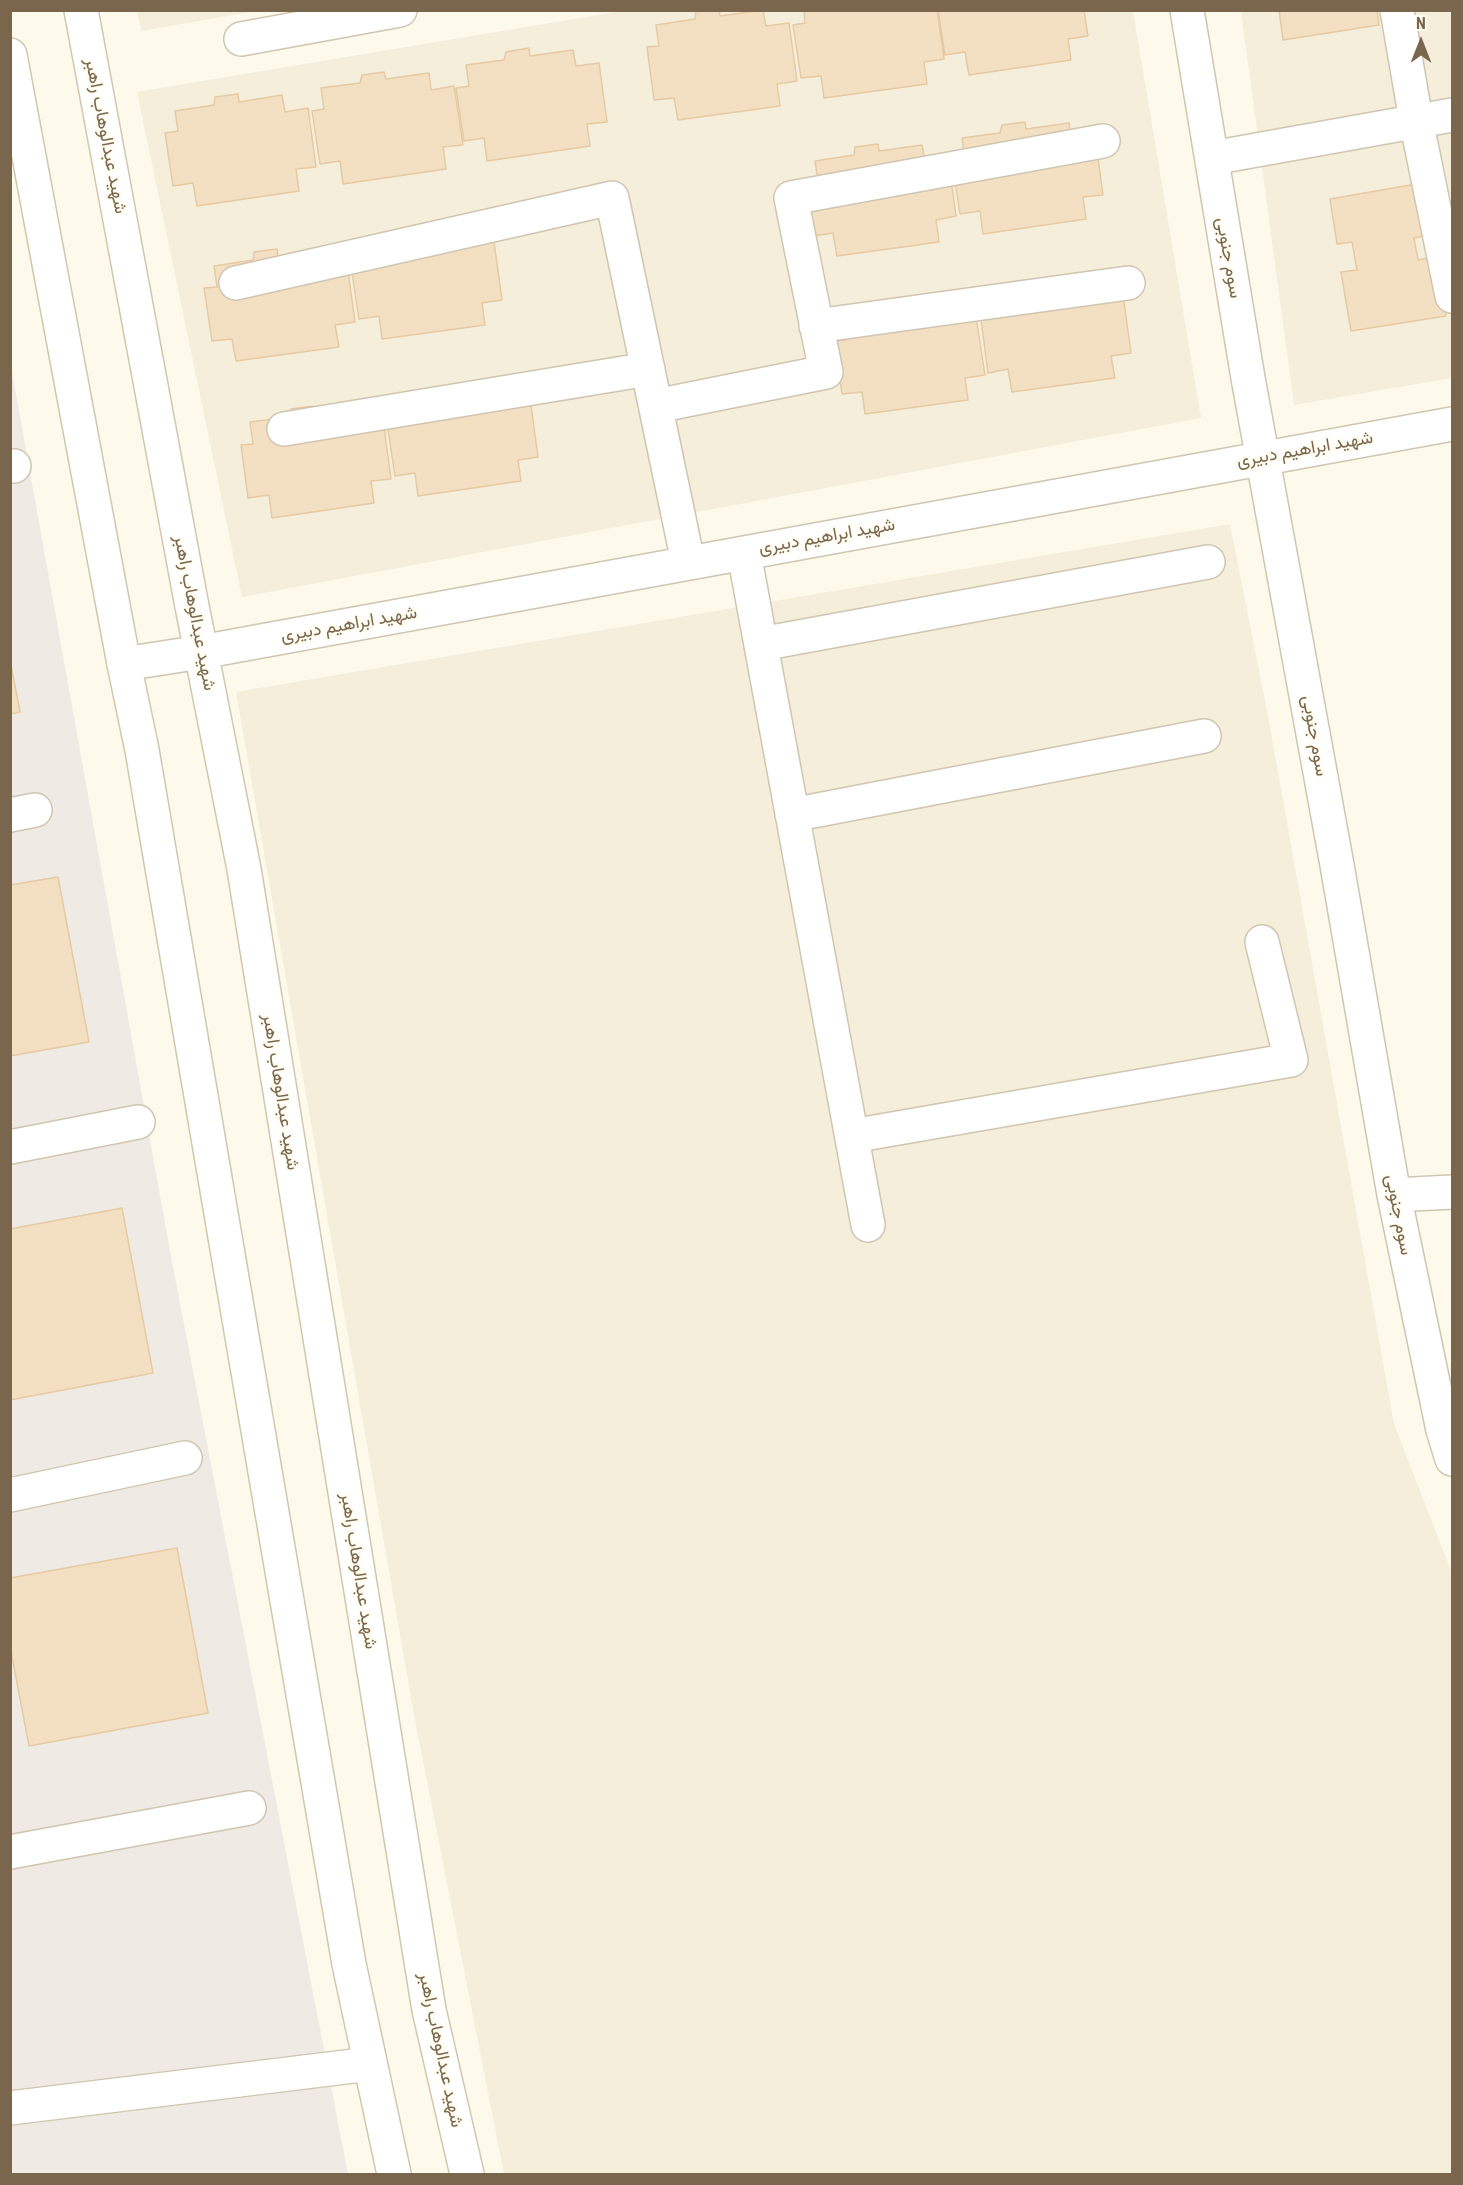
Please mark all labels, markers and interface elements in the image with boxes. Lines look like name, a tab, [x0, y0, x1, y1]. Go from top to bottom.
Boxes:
north arrow	[1391, 12, 1451, 72]
text: N	[1416, 14, 1426, 33]
street label: شهید عبدالوهاب راهبر	[79, 56, 131, 216]
street label: سوم جنوبی	[1210, 216, 1246, 300]
street label: شهید ابراهیم دبیری	[1235, 427, 1375, 473]
street label: شهید ابراهیم دبیری	[757, 514, 897, 560]
street label: شهید عبدالوهاب راهبر	[168, 533, 220, 693]
street label: شهید ابراهیم دبیری	[279, 602, 419, 648]
street label: سوم جنوبی	[1296, 694, 1332, 778]
street label: شهید عبدالوهاب راهبر	[257, 1012, 303, 1172]
street label: سوم جنوبی	[1380, 1173, 1416, 1257]
street label: شهید عبدالوهاب راهبر	[335, 1491, 381, 1651]
street label: شهید عبدالوهاب راهبر	[413, 1971, 467, 2129]

